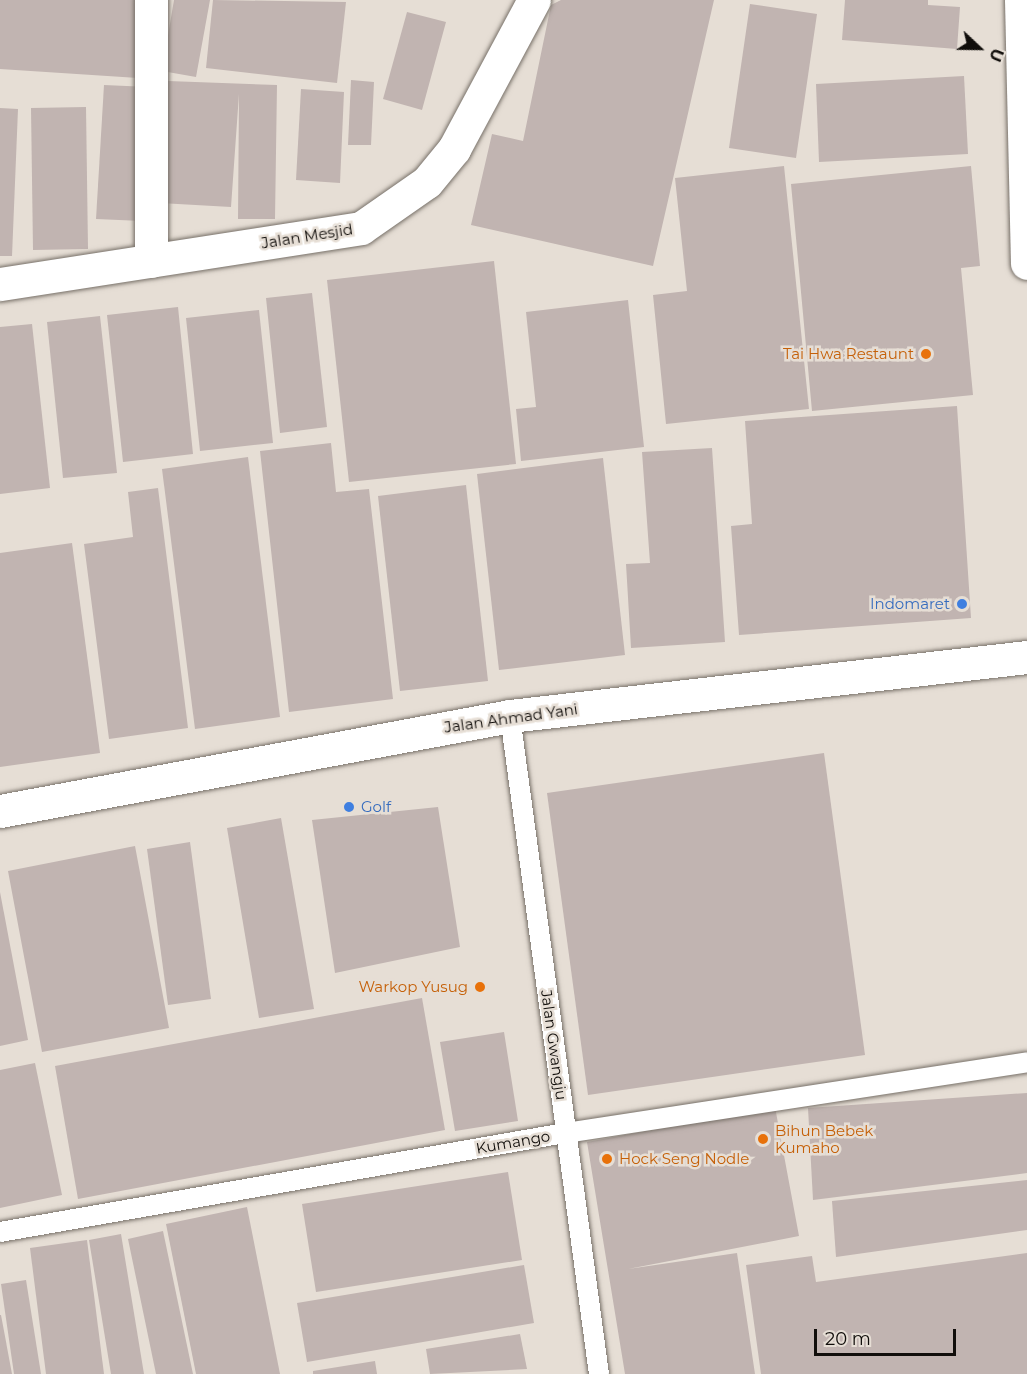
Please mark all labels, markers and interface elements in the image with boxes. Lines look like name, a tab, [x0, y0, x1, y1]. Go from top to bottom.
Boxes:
north arrow	[949, 18, 1009, 78]
text: U	[985, 46, 1007, 64]
street label: Jalan Mesjid	[260, 220, 354, 252]
place label: Tai Hwa Restaunt	[783, 345, 914, 363]
marker: Tai Hwa Restaunt	[919, 347, 933, 361]
place label: Indomaret	[870, 595, 950, 613]
marker: Indomaret	[955, 597, 969, 611]
street label: Jalan Ahmad Yani	[443, 700, 579, 736]
place label: Golf	[361, 798, 391, 816]
marker: Golf	[342, 800, 356, 814]
place label: Warkop Yusug	[358, 978, 468, 996]
marker: Warkop Yusug	[473, 980, 487, 994]
street label: Jalan Gwangju	[537, 989, 571, 1101]
place label: Bihun Bebek Kumaho	[775, 1121, 873, 1156]
street label: Kumango	[474, 1127, 552, 1157]
marker: Bihun Bebek Kumaho	[756, 1132, 770, 1146]
place label: Hock Seng Nodle	[619, 1150, 749, 1168]
marker: Hock Seng Nodle	[600, 1152, 614, 1166]
scale bar	[817, 1317, 960, 1355]
text: 20 m	[825, 1328, 871, 1350]

